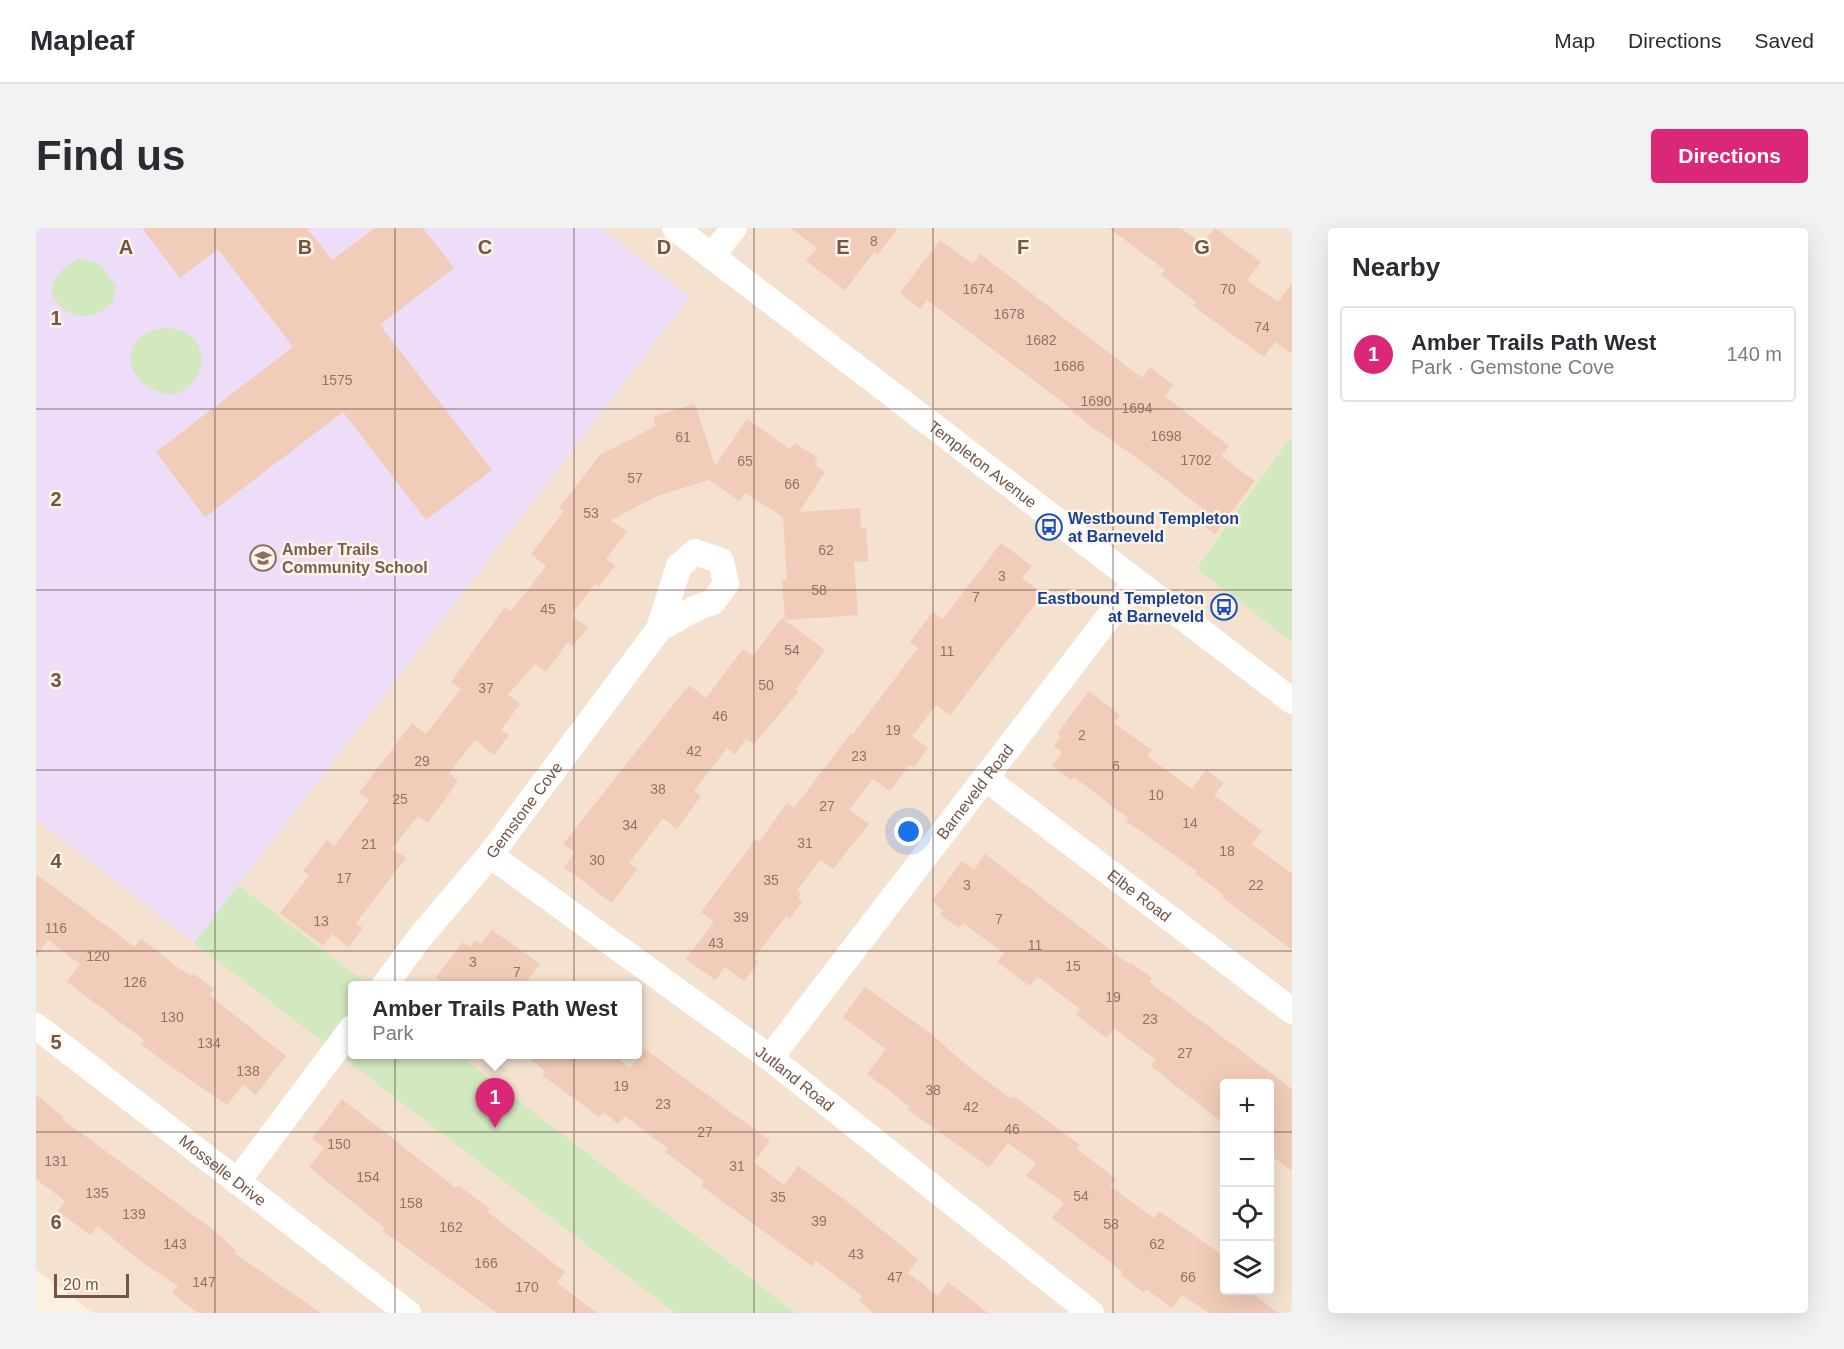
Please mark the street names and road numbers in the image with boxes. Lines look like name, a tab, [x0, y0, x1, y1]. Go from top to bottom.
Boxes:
street label: Templeton Avenue	[926, 417, 1040, 511]
street label: Barneveld Road	[933, 741, 1016, 842]
street label: Gemstone Cove	[482, 758, 565, 861]
street label: Elbe Road	[1105, 866, 1174, 925]
street label: Jutland Road	[753, 1042, 837, 1114]
street label: Mosselle Drive	[176, 1131, 270, 1209]

